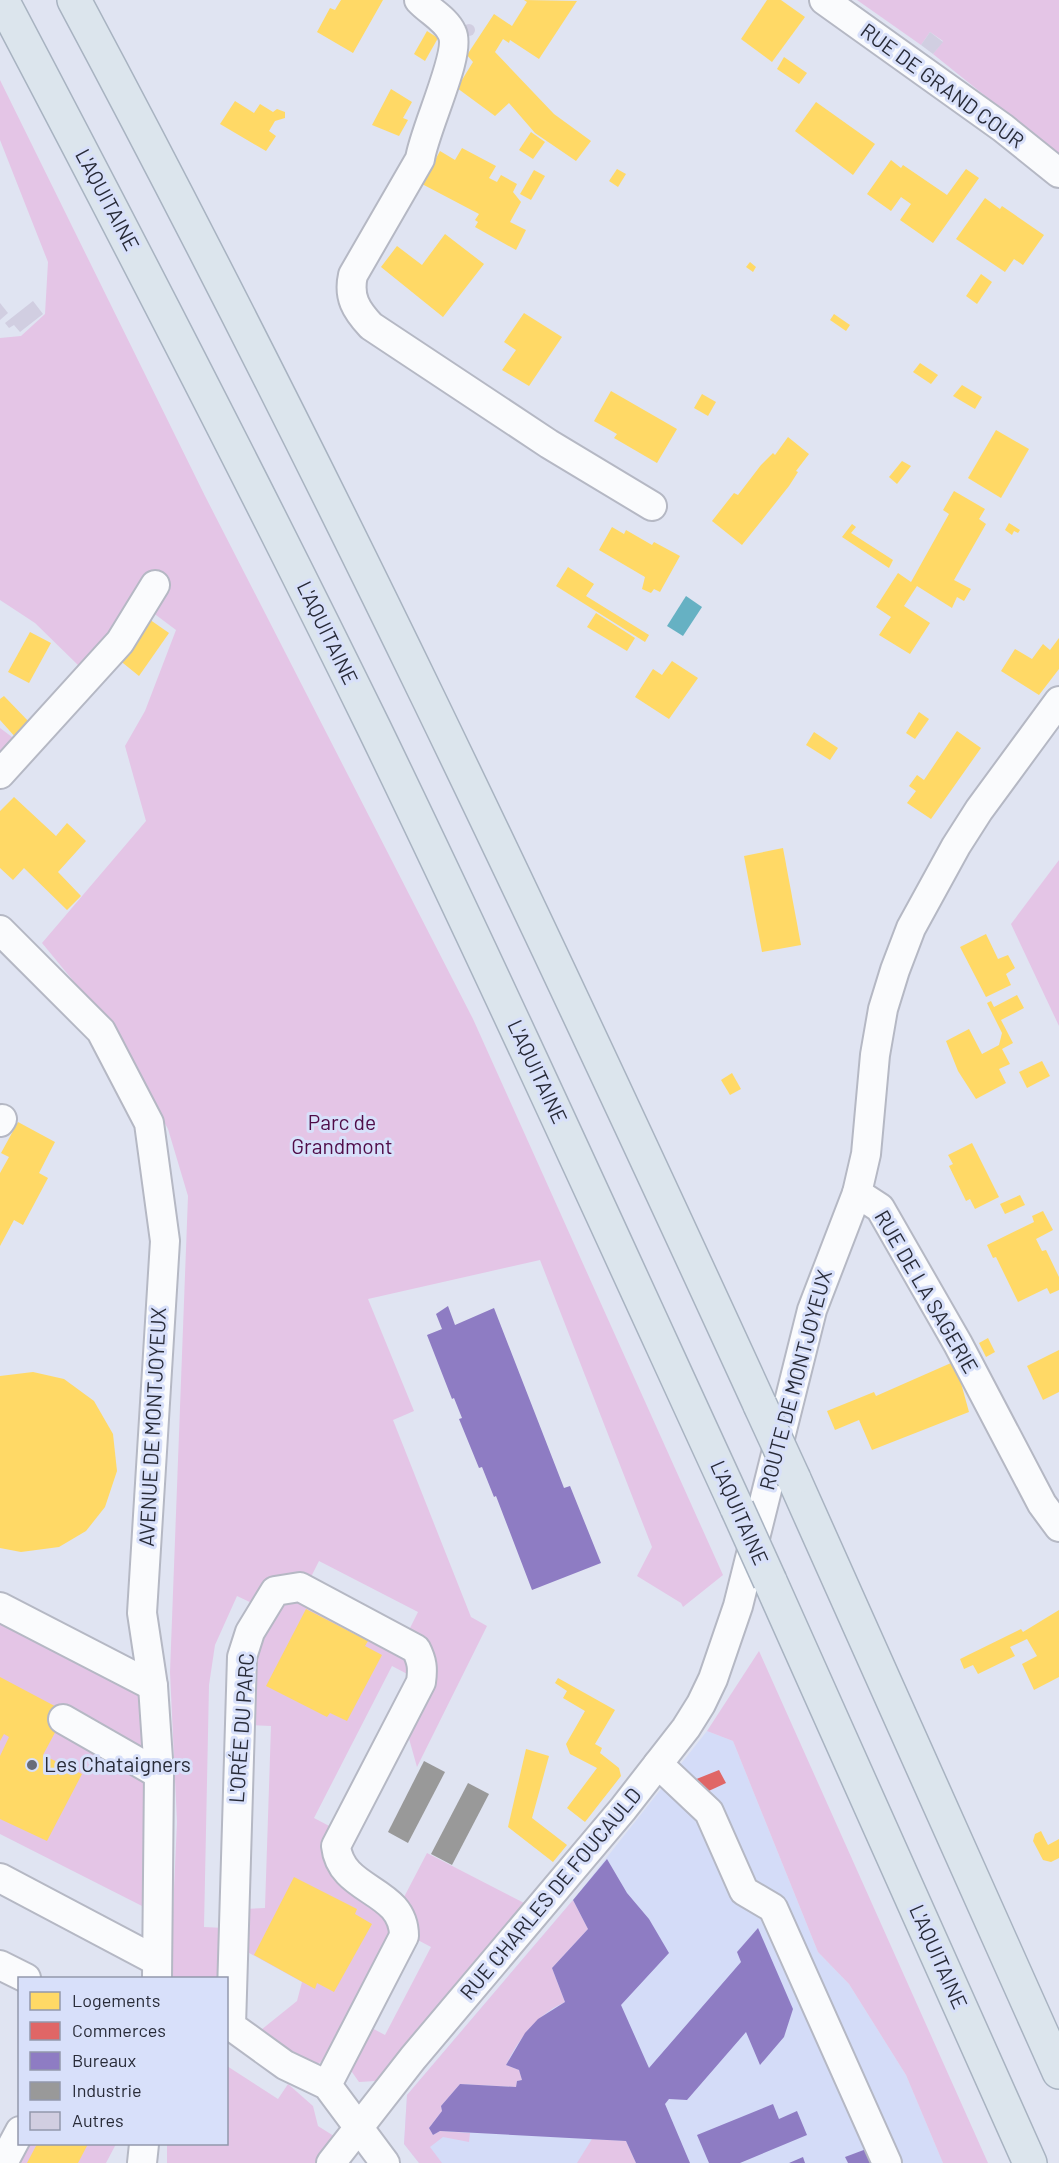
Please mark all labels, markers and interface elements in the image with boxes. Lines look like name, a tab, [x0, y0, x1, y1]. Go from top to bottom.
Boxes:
street label: RUE DE GRAND COUR	[856, 17, 1029, 152]
street label: L'AQUITAINE	[71, 144, 146, 255]
street label: L'AQUITAINE	[293, 577, 364, 688]
street label: L'AQUITAINE	[503, 1015, 573, 1127]
park label: Parc de Grandmont	[291, 1109, 393, 1158]
street label: RUE DE LA SAGERIE	[870, 1205, 984, 1377]
street label: ROUTE DE MONTJOYEUX	[753, 1267, 836, 1492]
street label: AVENUE DE MONTJOYEUX	[133, 1307, 170, 1547]
street label: L'AQUITAINE	[706, 1456, 775, 1569]
street label: L'ORÉE DU PARC	[223, 1652, 258, 1804]
place label: Les Chataigners	[44, 1751, 191, 1776]
marker: Les Chataigners	[25, 1758, 39, 1772]
street label: RUE CHARLES DE FOUCAULD	[454, 1782, 646, 2004]
street label: L'AQUITAINE	[905, 1900, 974, 2013]
legend	[18, 1977, 228, 2145]
text: Logements	[72, 1989, 161, 2011]
text: Commerces	[72, 2019, 166, 2041]
text: Bureaux	[72, 2049, 136, 2071]
text: Industrie	[72, 2079, 142, 2101]
text: Autres	[72, 2109, 124, 2131]

